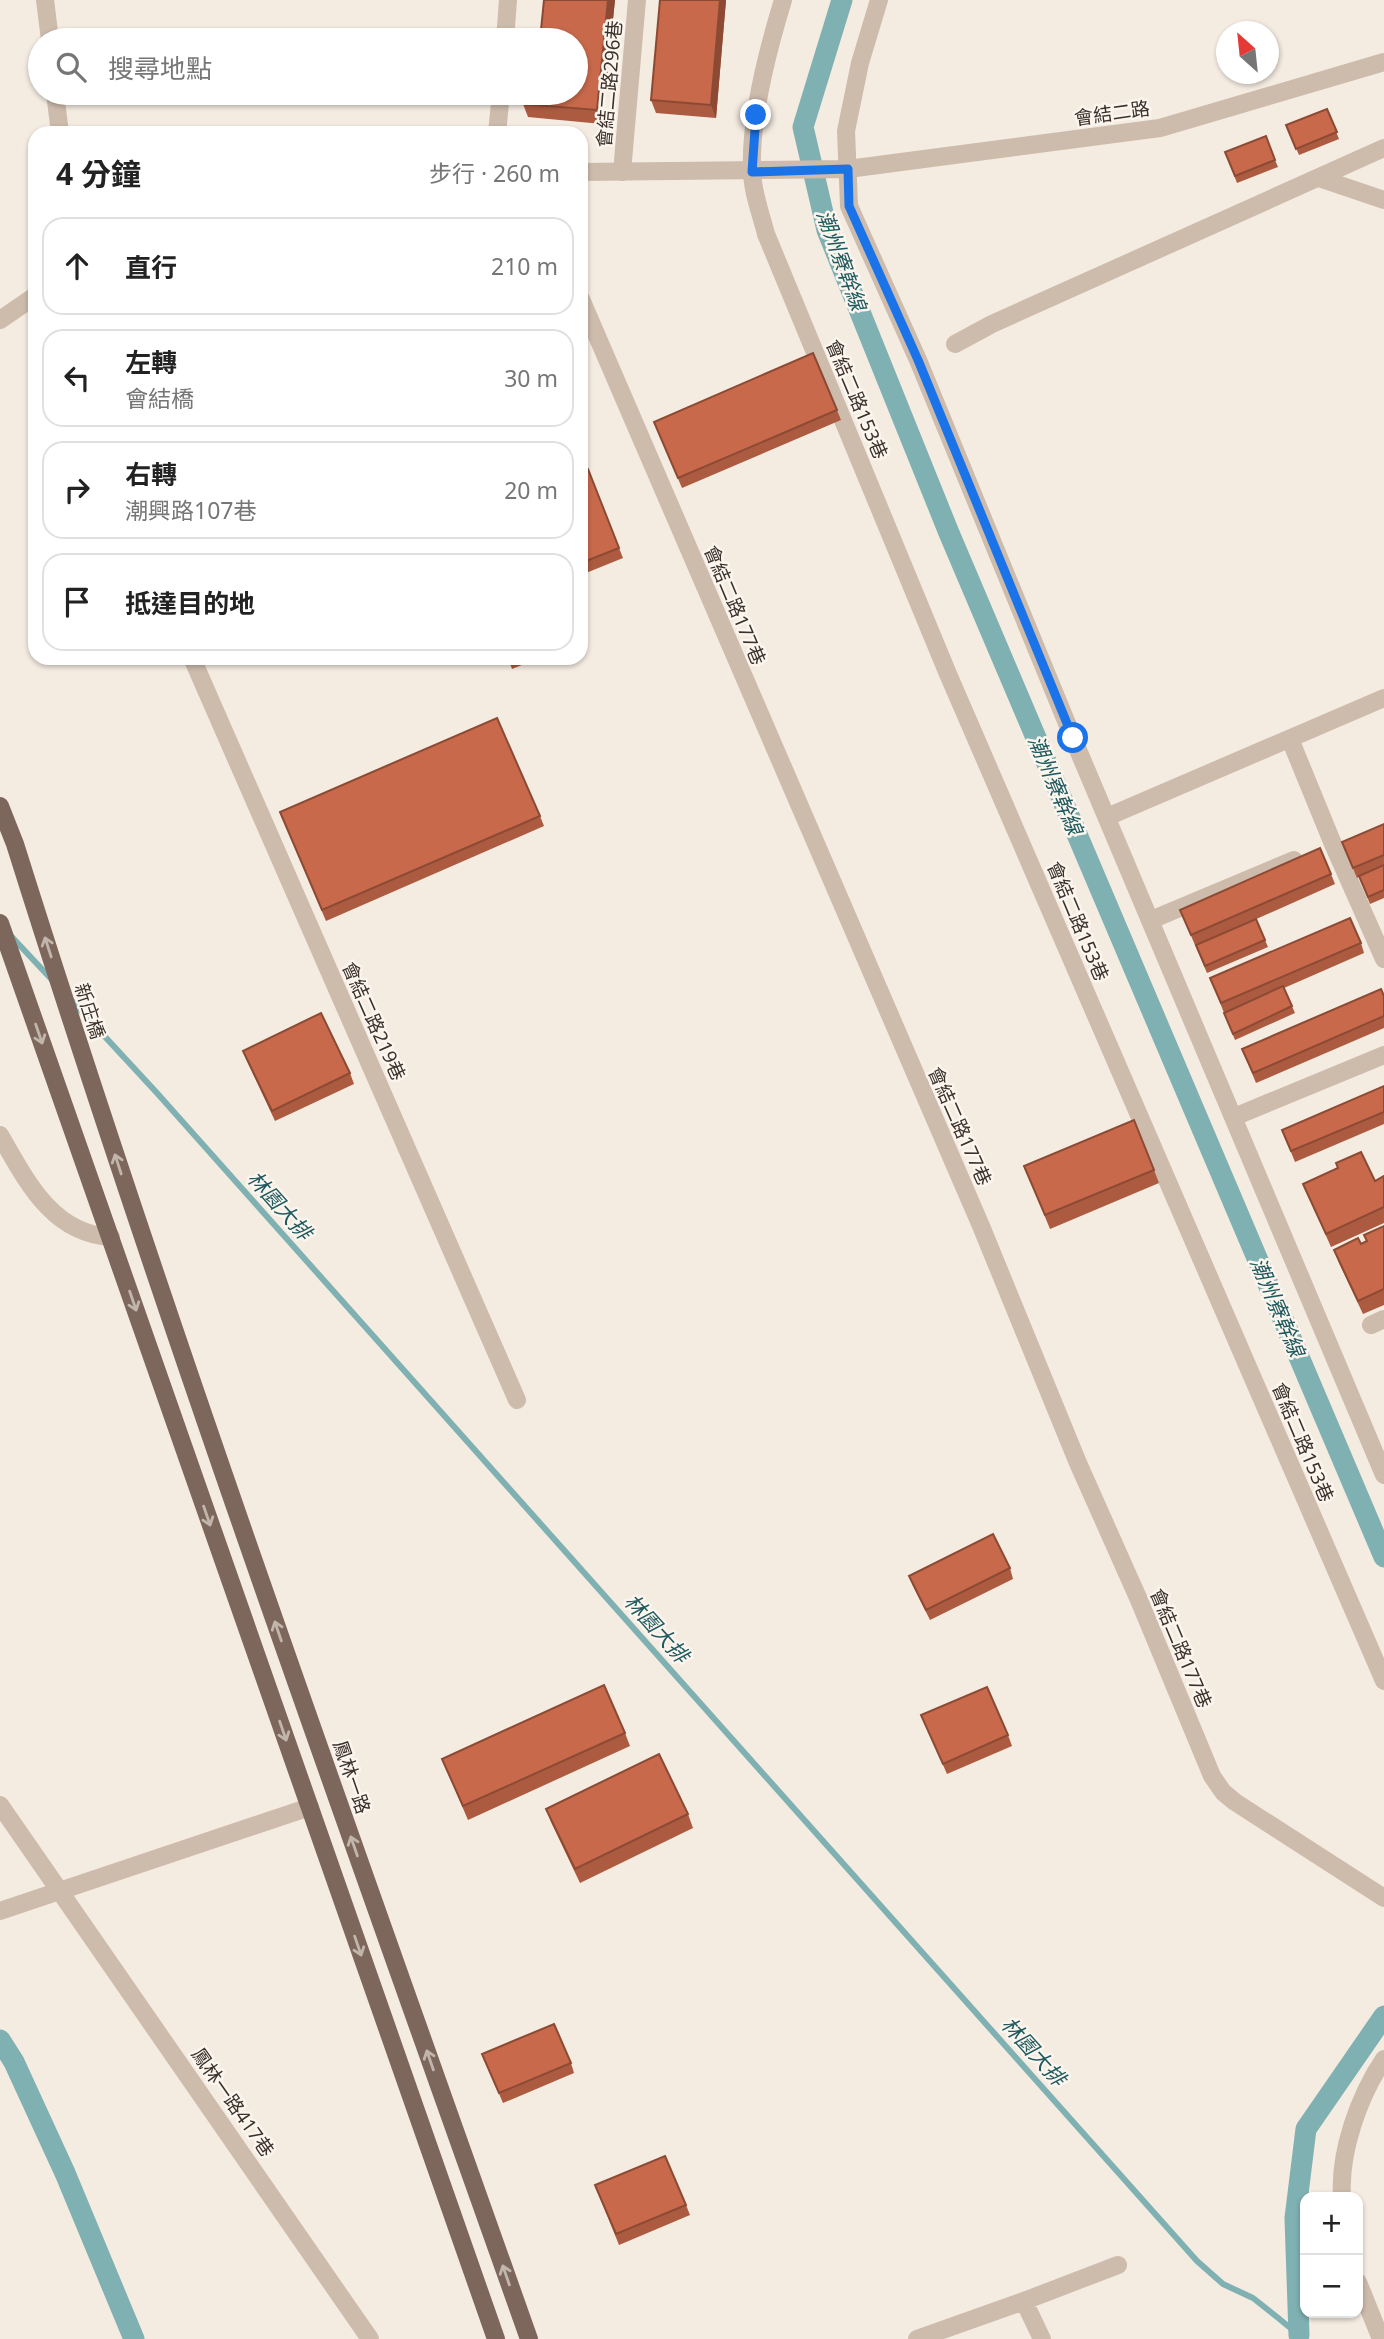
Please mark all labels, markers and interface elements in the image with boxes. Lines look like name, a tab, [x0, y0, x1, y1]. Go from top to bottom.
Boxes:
street label: 會結二路296巷	[590, 19, 628, 149]
north arrow	[1216, 21, 1279, 84]
search box	[28, 28, 588, 105]
icon: search	[52, 48, 90, 86]
text: 搜尋地點	[108, 50, 212, 86]
street label: 會結二路	[1073, 95, 1151, 131]
route end	[740, 99, 771, 130]
text: 4 分鐘	[56, 153, 141, 194]
text: 步行 · 260 m	[429, 157, 560, 189]
water label: 潮州寮幹線	[811, 206, 874, 316]
icon: ahead	[58, 247, 96, 285]
text: 直行	[125, 249, 177, 285]
text: 210 m	[491, 250, 558, 282]
street label: 會結二路153巷	[820, 335, 894, 463]
text: 左轉	[125, 344, 177, 380]
icon: left	[58, 359, 96, 397]
text: 30 m	[504, 362, 558, 394]
text: 會結橋	[125, 382, 194, 414]
text: 右轉	[125, 456, 177, 492]
icon: right	[58, 471, 96, 509]
text: 20 m	[504, 474, 558, 506]
text: 潮興路107巷	[125, 494, 256, 526]
street label: 會結二路177巷	[698, 541, 772, 669]
icon: arrive	[58, 583, 96, 621]
text: 抵達目的地	[125, 585, 255, 621]
route start	[1057, 722, 1088, 753]
water label: 潮州寮幹線	[1023, 731, 1090, 841]
street label: 會結二路153巷	[1041, 857, 1115, 985]
one-way arrow	[40, 937, 53, 959]
street label: 會結二路219巷	[336, 957, 412, 1085]
street label: 新庄橋	[69, 980, 111, 1042]
one-way arrow	[34, 1022, 46, 1044]
street label: 會結二路177巷	[922, 1062, 998, 1190]
one-way arrow	[111, 1153, 123, 1175]
water label: 林園大排	[241, 1164, 321, 1248]
water label: 潮州寮幹線	[1245, 1253, 1312, 1363]
one-way arrow	[128, 1290, 140, 1312]
street label: 會結二路153巷	[1266, 1378, 1340, 1506]
one-way arrow	[202, 1505, 214, 1527]
street label: 會結二路177巷	[1144, 1584, 1218, 1712]
water label: 林園大排	[618, 1587, 698, 1671]
one-way arrow	[271, 1621, 283, 1643]
one-way arrow	[278, 1719, 290, 1741]
street label: 鳳林一路	[327, 1737, 377, 1817]
one-way arrow	[347, 1835, 359, 1857]
one-way arrow	[353, 1934, 365, 1956]
water label: 林園大排	[995, 2010, 1075, 2094]
street label: 鳳林一路417巷	[186, 2042, 280, 2162]
one-way arrow	[423, 2050, 435, 2072]
map controls	[1300, 2192, 1363, 2318]
button: +	[1300, 2192, 1363, 2255]
button: −	[1300, 2255, 1363, 2318]
one-way arrow	[499, 2264, 511, 2286]

